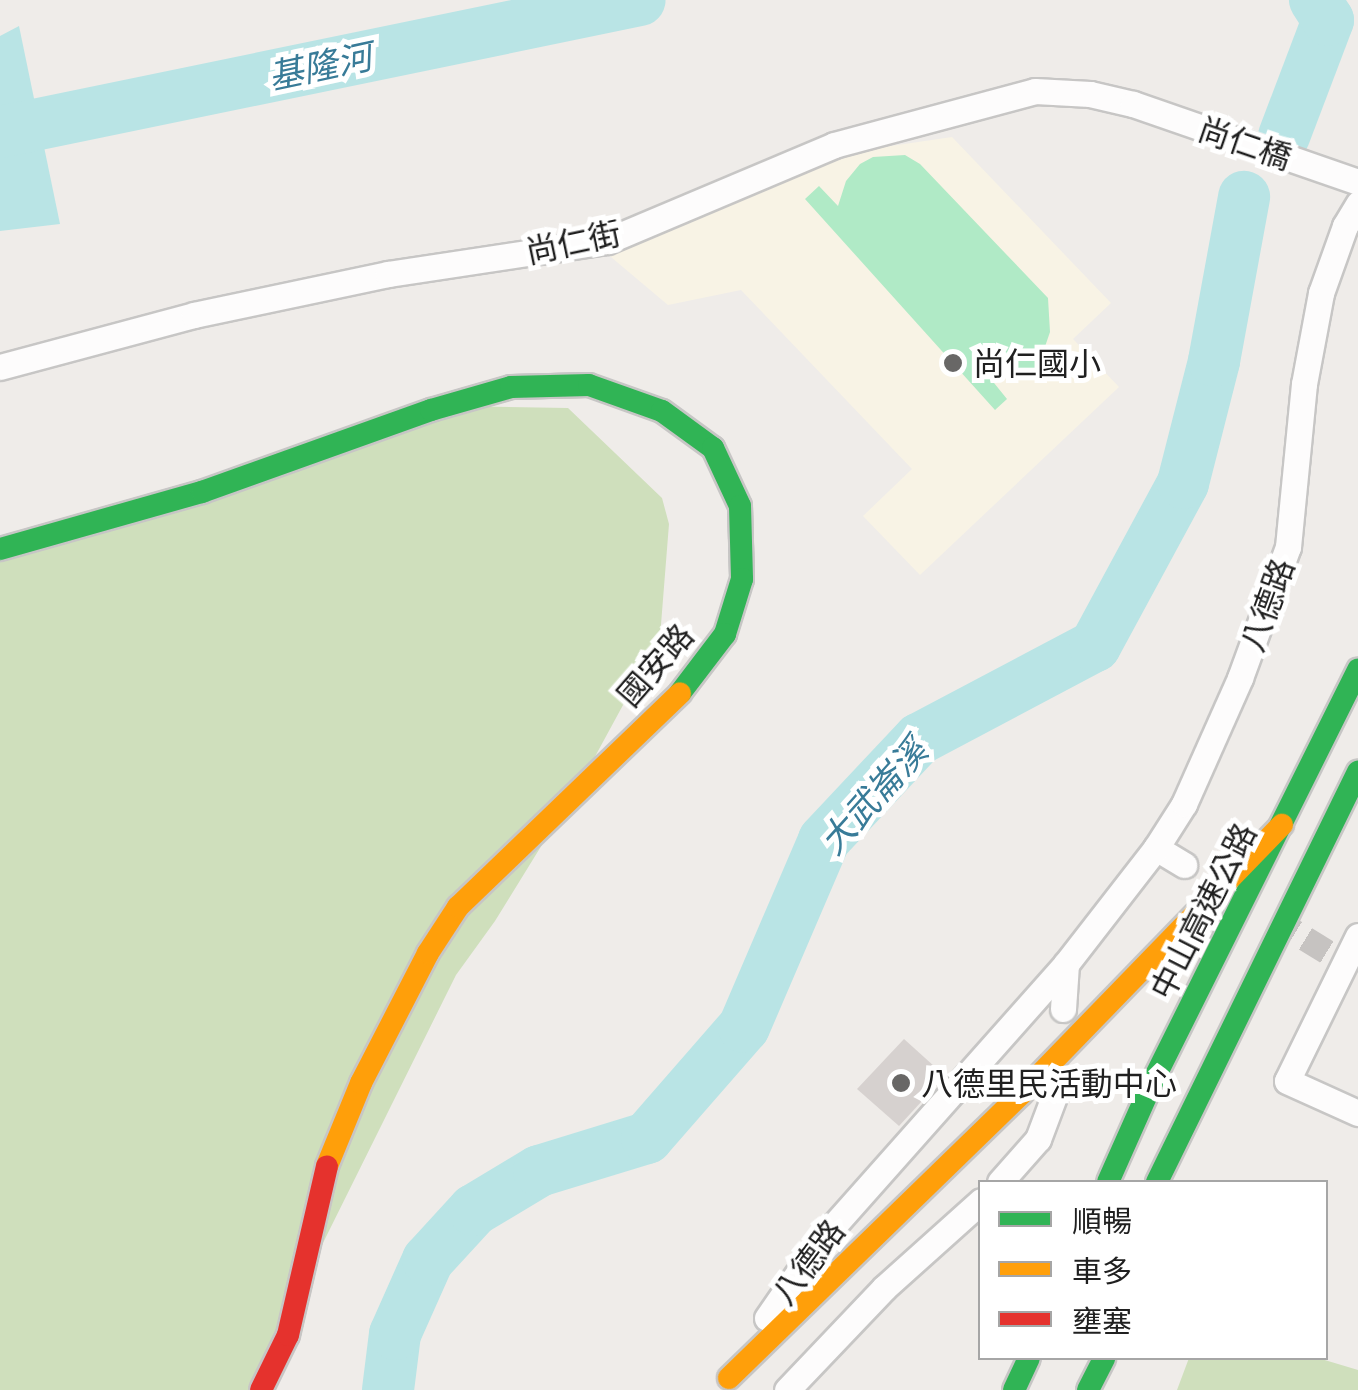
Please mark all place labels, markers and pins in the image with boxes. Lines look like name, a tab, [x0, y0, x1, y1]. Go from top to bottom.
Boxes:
place label: 尚仁國小	[973, 344, 1101, 382]
marker: 尚仁國小	[942, 352, 964, 374]
place label: 八德里民活動中心	[921, 1064, 1177, 1102]
marker: 八德里民活動中心	[890, 1072, 912, 1094]

